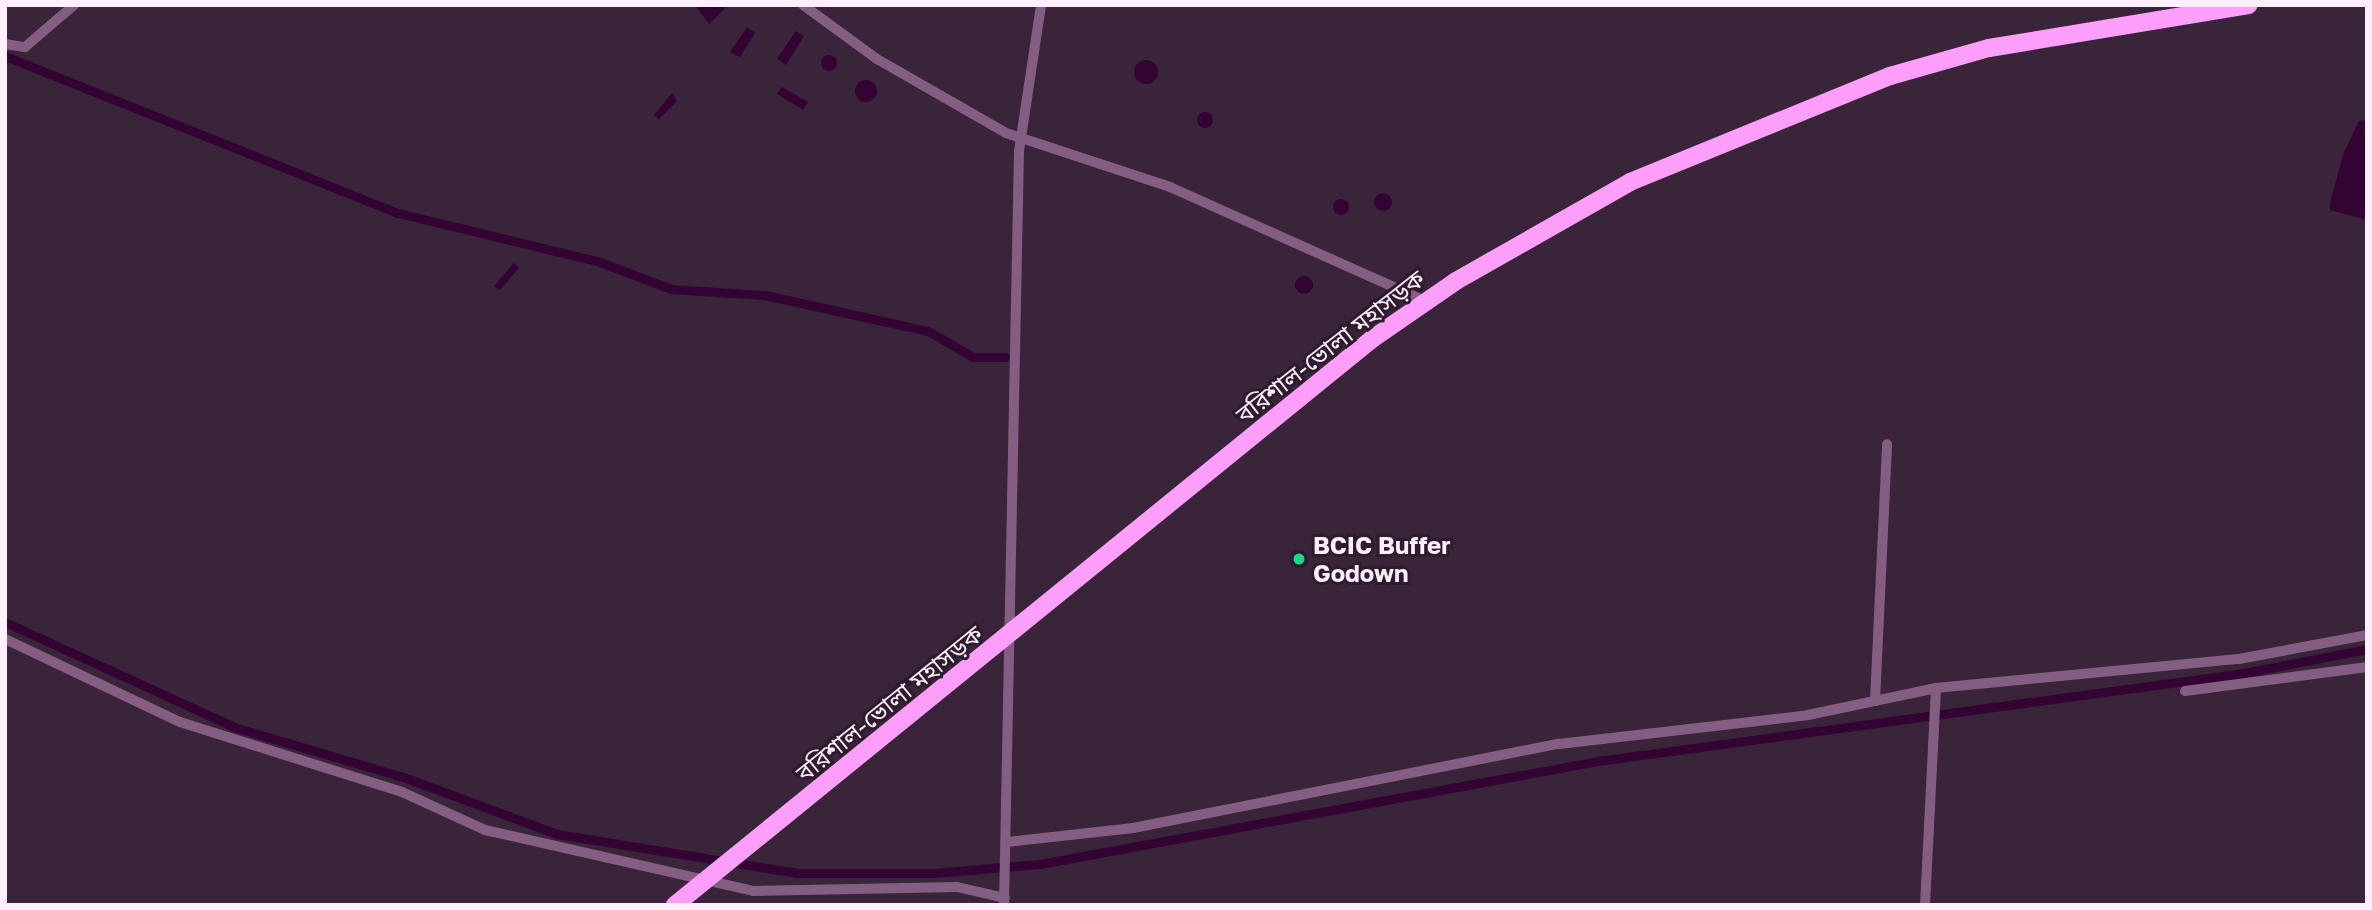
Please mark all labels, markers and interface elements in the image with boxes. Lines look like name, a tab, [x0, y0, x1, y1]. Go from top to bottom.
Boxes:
street label: বরিশাল-ভোলা মহাসড়ক	[1230, 263, 1430, 429]
place label: BCIC Buffer Godown	[1313, 531, 1451, 587]
marker: BCIC Buffer Godown	[1291, 551, 1307, 567]
street label: বরিশাল-ভোলা মহাসড়ক	[790, 619, 988, 787]

